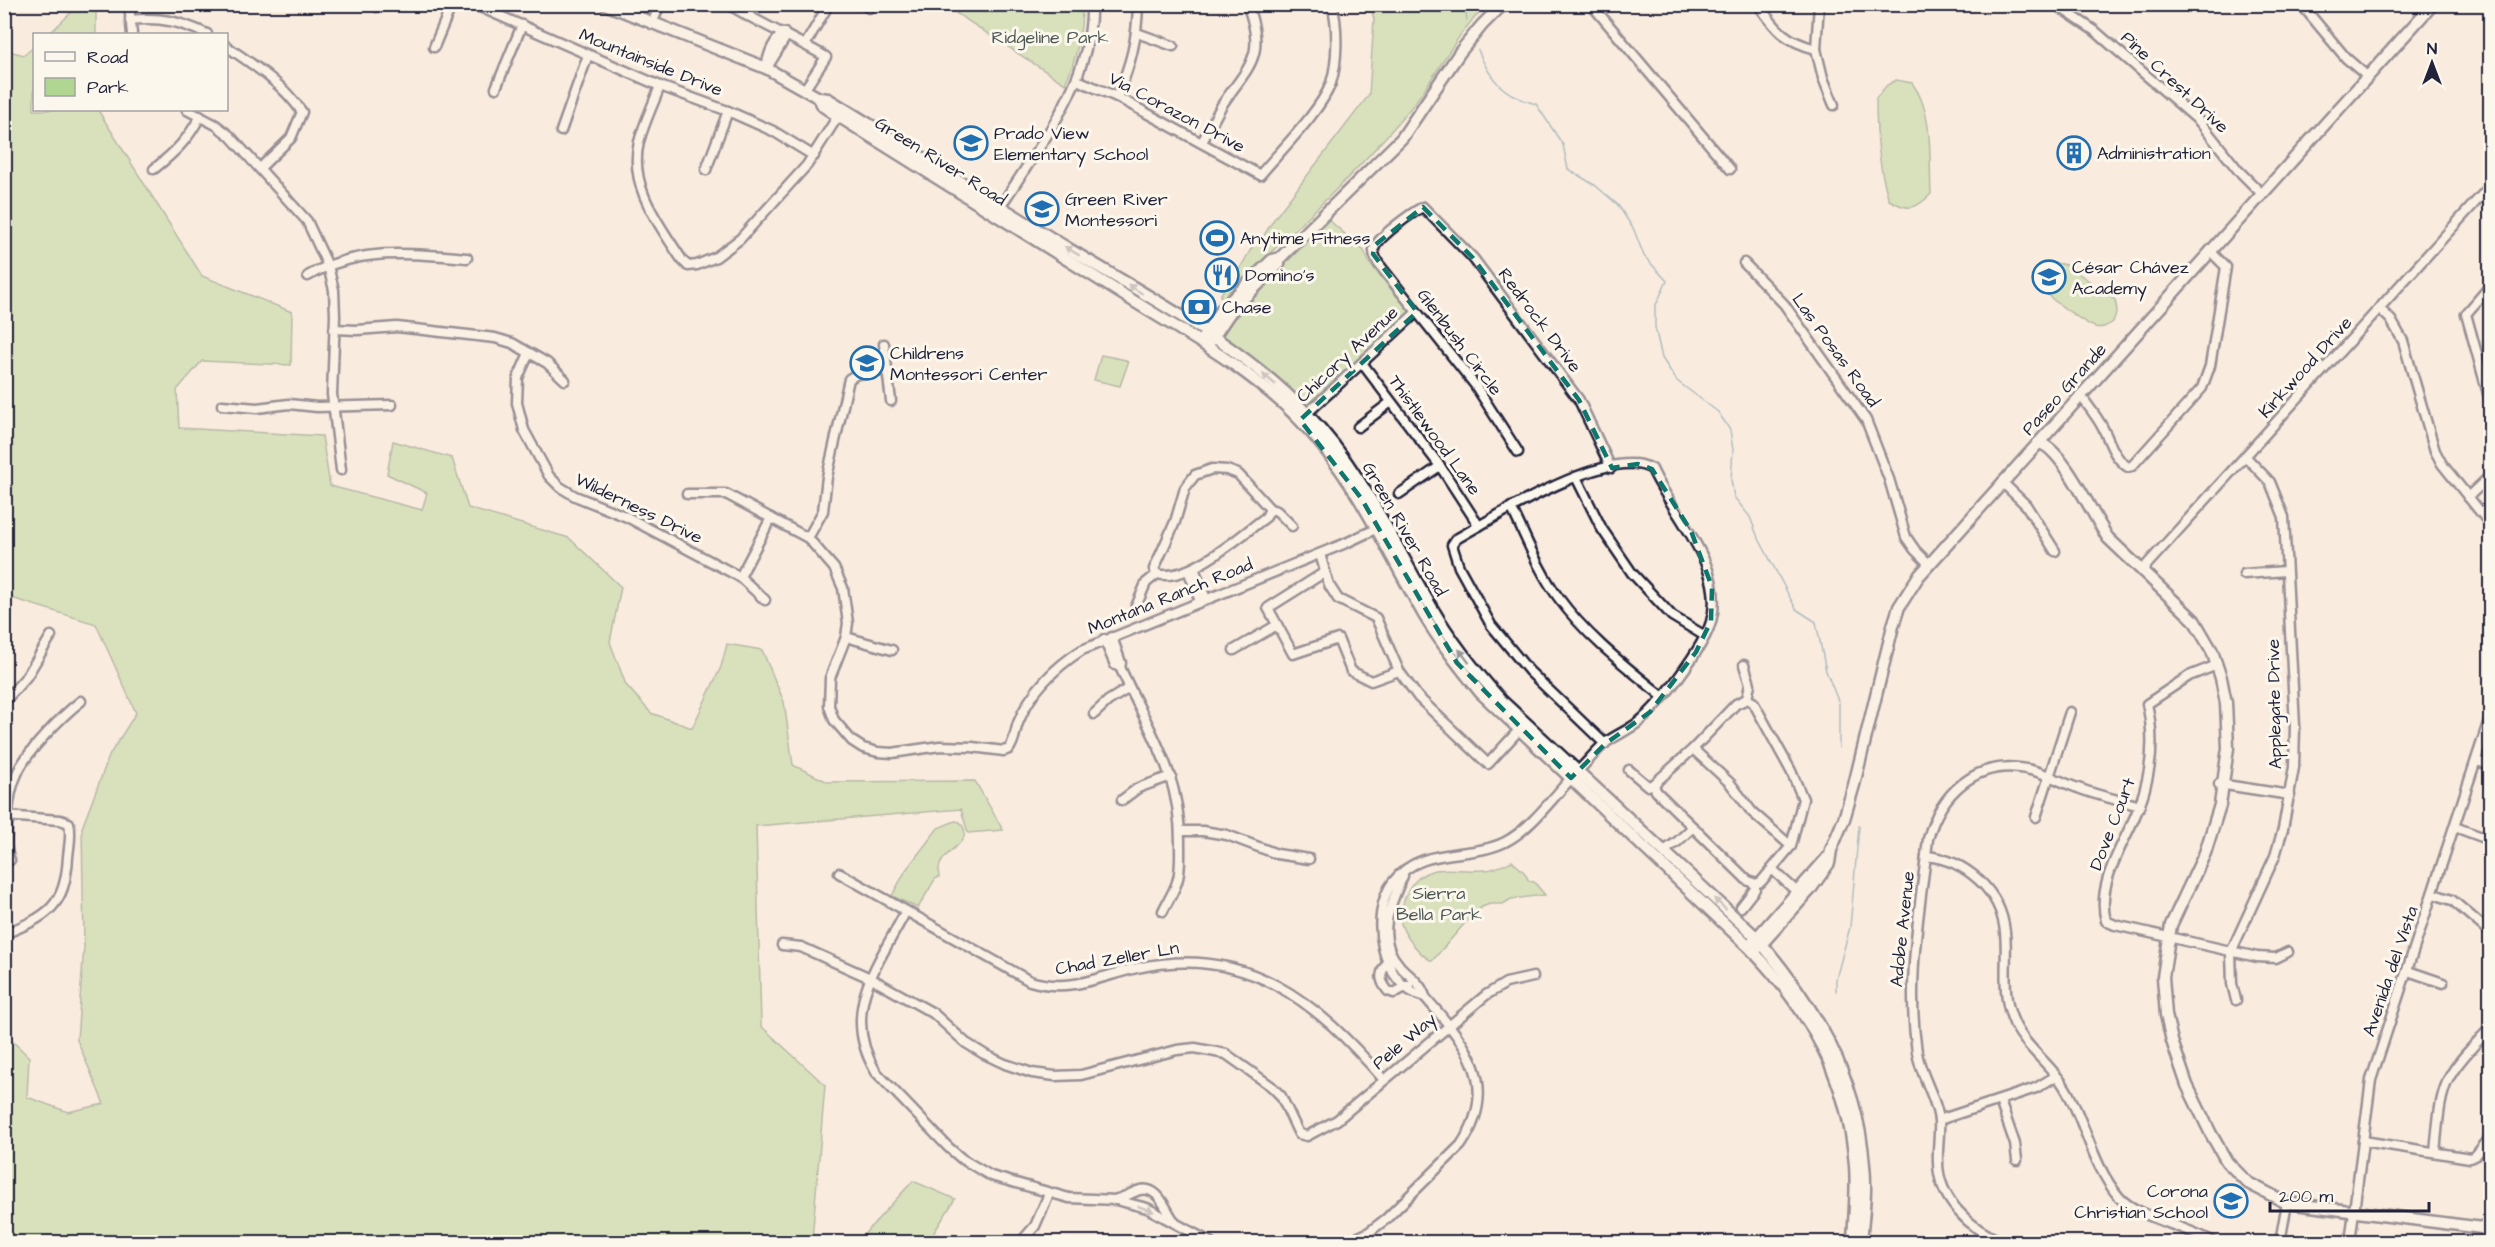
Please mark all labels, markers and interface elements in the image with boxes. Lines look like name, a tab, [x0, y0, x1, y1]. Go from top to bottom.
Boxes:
street label: Mountainside Drive	[575, 22, 727, 103]
park label: Ridgeline Park	[992, 25, 1108, 51]
street label: Pine Crest Drive	[2115, 26, 2234, 139]
legend	[33, 33, 228, 111]
north arrow	[2402, 33, 2462, 93]
text: N	[2427, 38, 2437, 60]
text: Road	[87, 45, 128, 70]
street label: Via Corazon Drive	[1104, 66, 1250, 159]
text: Park	[87, 75, 129, 100]
street label: Green River Road	[870, 111, 1011, 212]
place label: Prado View Elementary School	[994, 121, 1149, 168]
school or university icon: Prado View Elementary School	[953, 125, 989, 161]
building icon: Administration	[2056, 135, 2092, 171]
place label: Administration	[2097, 141, 2211, 166]
place label: Green River Montessori	[1065, 187, 1168, 233]
school or university icon: Green River Montessori	[1024, 191, 1060, 227]
sports icon: Anytime Fitness	[1199, 220, 1235, 256]
place label: Anytime Fitness	[1240, 226, 1371, 252]
one-way arrow	[1064, 245, 1080, 256]
place label: César Chávez Academy	[2072, 255, 2189, 302]
restaurant icon: Domino's	[1204, 257, 1240, 293]
school or university icon: César Chávez Academy	[2031, 259, 2067, 295]
place label: Domino's	[1245, 263, 1315, 288]
street label: Redrock Drive	[1492, 263, 1587, 378]
one-way arrow	[1127, 284, 1143, 295]
street label: Glenbush Circle	[1411, 284, 1508, 401]
street label: Las Posas Road	[1786, 288, 1885, 412]
bank icon: Chase	[1181, 289, 1217, 325]
place label: Chase	[1222, 295, 1272, 320]
street label: Chicory Avenue	[1291, 300, 1405, 409]
street label: Kirkwood Drive	[2253, 311, 2358, 424]
street label: Paseo Grande	[2016, 338, 2113, 441]
place label: Childrens Montessori Center	[890, 341, 1048, 387]
school or university icon: Childrens Montessori Center	[849, 345, 885, 381]
street label: Thistlewood Lane	[1382, 370, 1487, 501]
one-way arrow	[1261, 373, 1277, 386]
street label: Green River Road	[1356, 458, 1453, 601]
street label: Wilderness Drive	[571, 467, 707, 550]
street label: Montana Ranch Road	[1084, 552, 1256, 641]
street label: Applegate Drive	[2261, 638, 2289, 769]
one-way arrow	[1458, 648, 1470, 664]
street label: Dove Court	[2083, 774, 2142, 874]
street label: Adobe Avenue	[1884, 870, 1921, 988]
park label: Sierra Bella Park	[1396, 881, 1482, 927]
one-way arrow	[1712, 897, 1727, 911]
street label: Avenida del Vista	[2356, 903, 2424, 1040]
street label: Chad Zeller Ln	[1053, 935, 1181, 982]
street label: Pele Way	[1367, 1007, 1443, 1076]
scale bar	[2270, 1175, 2429, 1213]
place label: Corona Christian School	[2074, 1179, 2208, 1225]
school or university icon: Corona Christian School	[2213, 1183, 2249, 1219]
text: 200 m	[2279, 1184, 2333, 1209]
one-way arrow	[1137, 1204, 1155, 1214]

